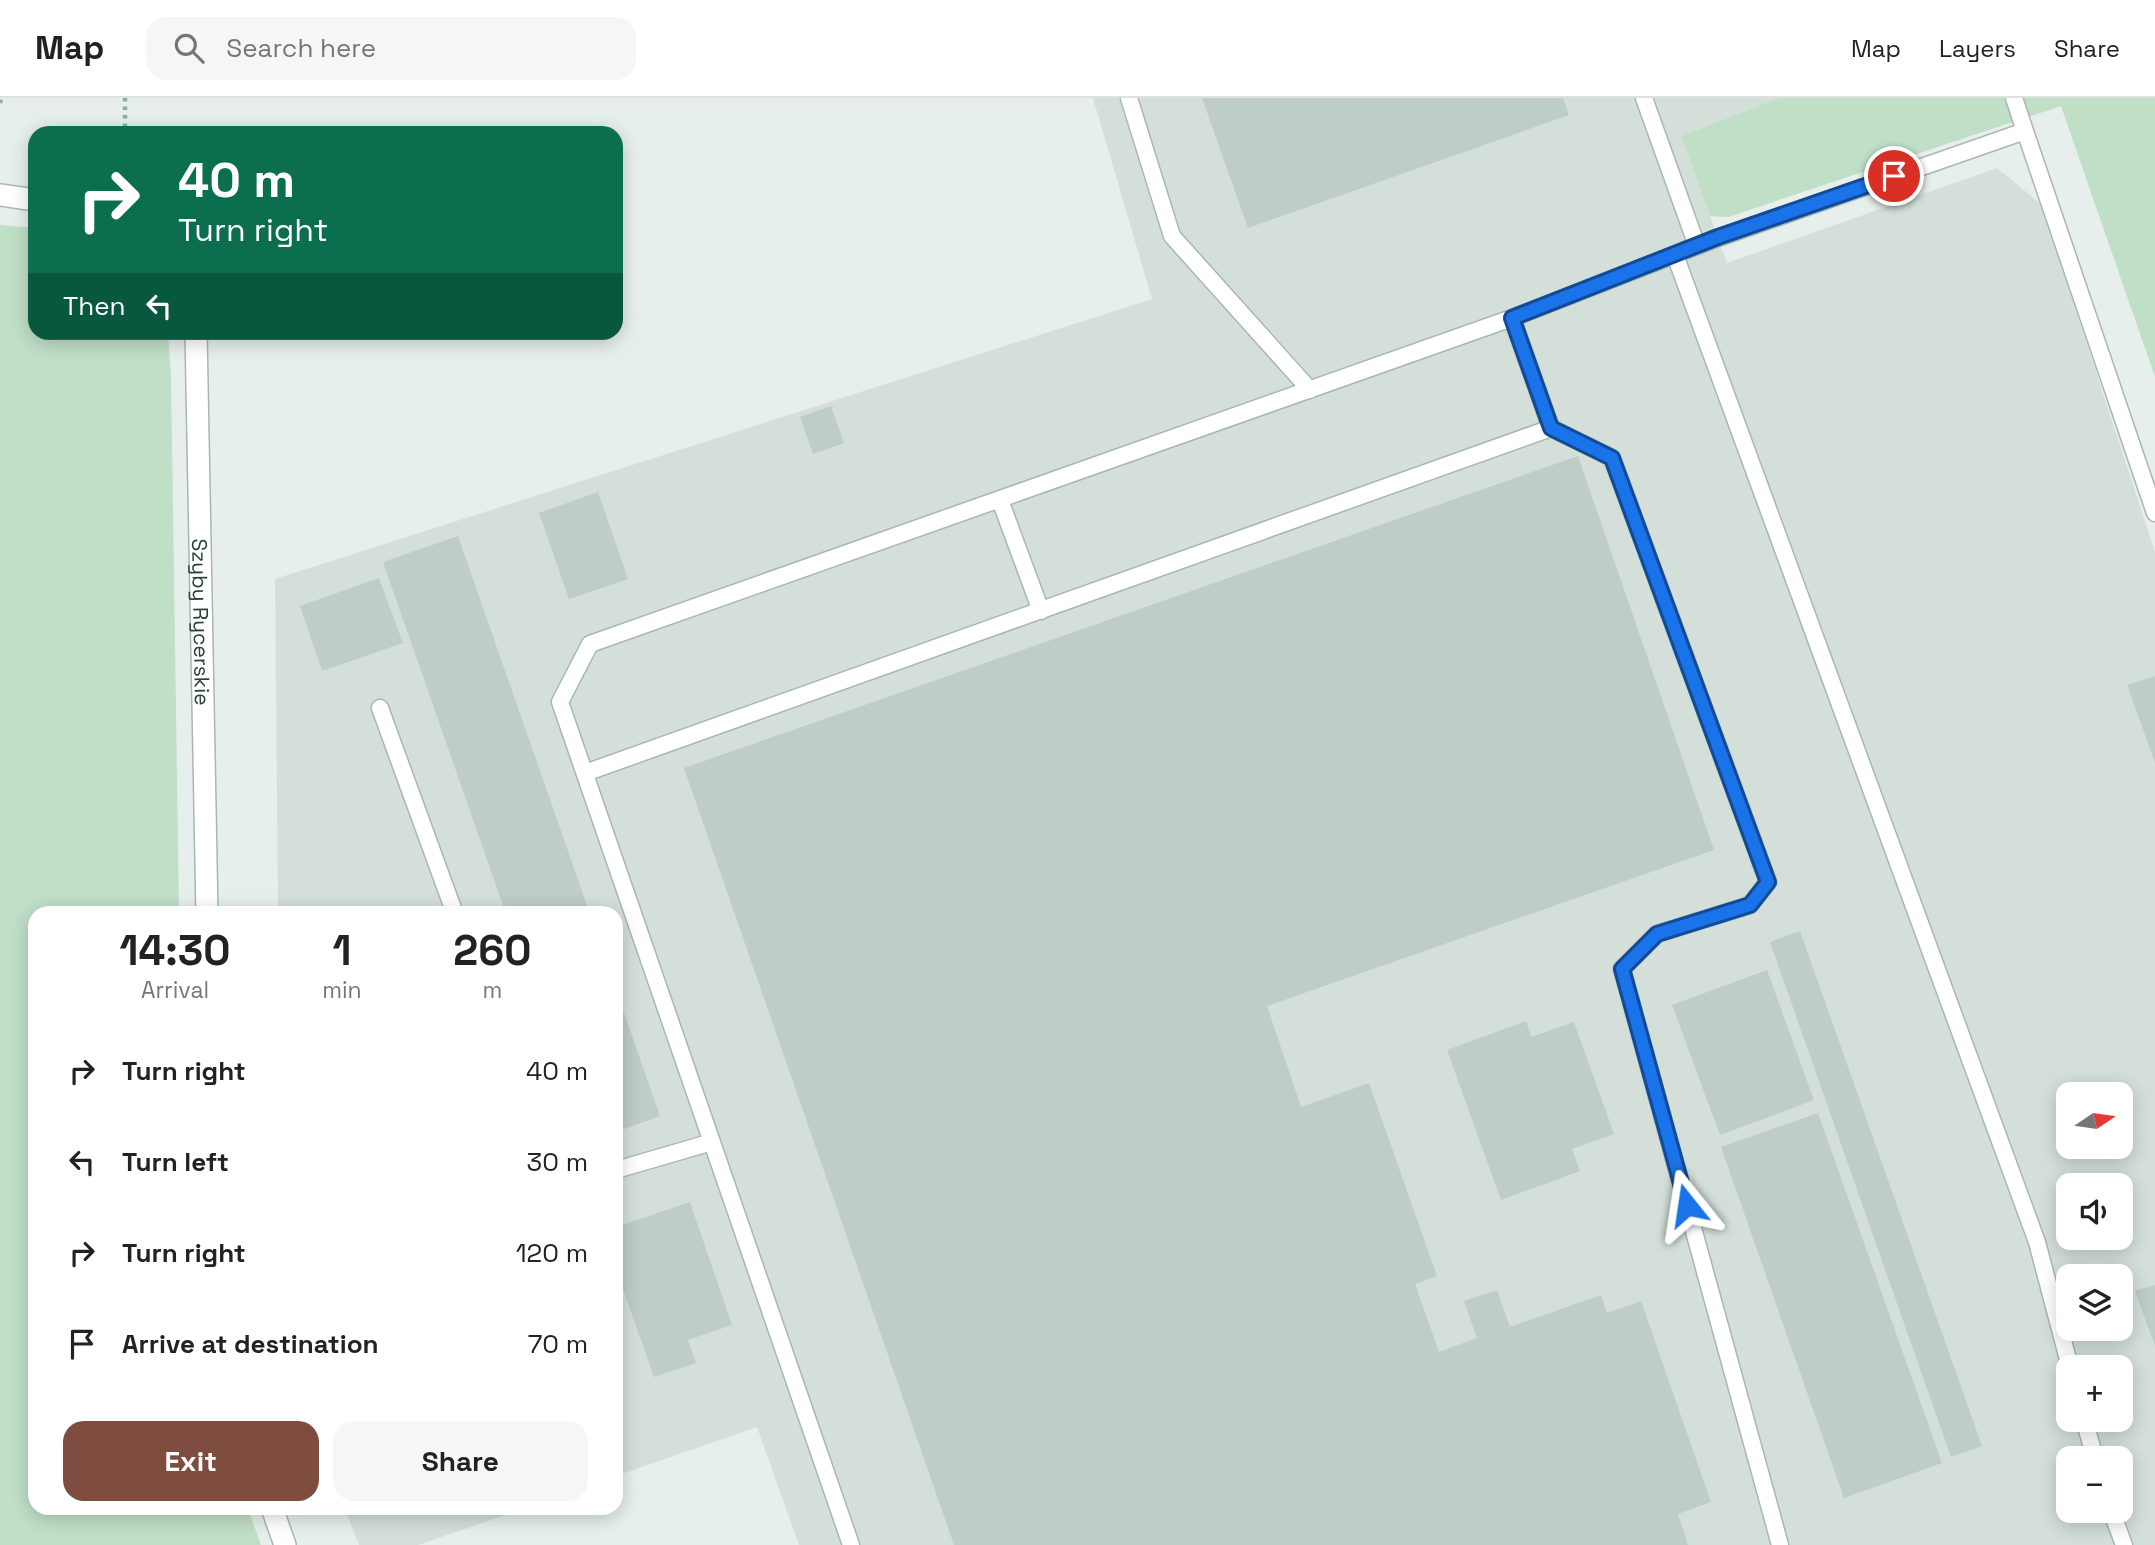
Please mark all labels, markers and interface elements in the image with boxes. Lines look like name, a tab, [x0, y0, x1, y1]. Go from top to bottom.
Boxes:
search box	[146, 17, 636, 80]
text: Map	[35, 27, 104, 69]
icon: search	[170, 29, 208, 67]
text: Search here	[226, 31, 376, 65]
text: Map	[1851, 33, 1901, 64]
text: Layers	[1939, 33, 2016, 64]
text: Share	[2054, 33, 2120, 64]
pin	[1864, 146, 1924, 206]
text: 40 m	[178, 149, 295, 211]
icon: right	[63, 154, 154, 245]
icon: arrive	[1875, 157, 1913, 195]
text: Turn right	[178, 210, 328, 250]
icon: left	[140, 287, 178, 325]
text: Then	[63, 289, 126, 323]
street label: Szyby Rycerskie	[186, 538, 217, 706]
text: 14:30	[120, 924, 231, 977]
text: 1	[332, 924, 351, 977]
text: 260	[453, 924, 531, 977]
text: Arrival	[141, 975, 209, 1005]
text: min	[322, 975, 362, 1005]
text: m	[482, 975, 502, 1005]
icon: right	[63, 1052, 101, 1090]
text: Turn right	[122, 1054, 246, 1088]
text: 40 m	[526, 1054, 588, 1088]
north arrow	[2056, 1082, 2133, 1158]
map controls	[2056, 1082, 2133, 1523]
icon: left	[63, 1143, 101, 1181]
text: Turn left	[122, 1145, 229, 1179]
text: 30 m	[527, 1145, 588, 1179]
position arrow	[1650, 1168, 1724, 1242]
button: sound	[2056, 1173, 2133, 1250]
icon: right	[63, 1234, 101, 1272]
text: Turn right	[122, 1236, 246, 1270]
text: 120 m	[516, 1236, 588, 1270]
button: layers	[2056, 1264, 2133, 1341]
icon: arrive	[63, 1325, 101, 1363]
text: Arrive at destination	[122, 1327, 379, 1361]
text: 70 m	[528, 1327, 588, 1361]
button: +	[2056, 1355, 2133, 1432]
button: Exit	[63, 1421, 319, 1501]
button: Share	[333, 1421, 588, 1501]
button: −	[2056, 1446, 2133, 1523]

